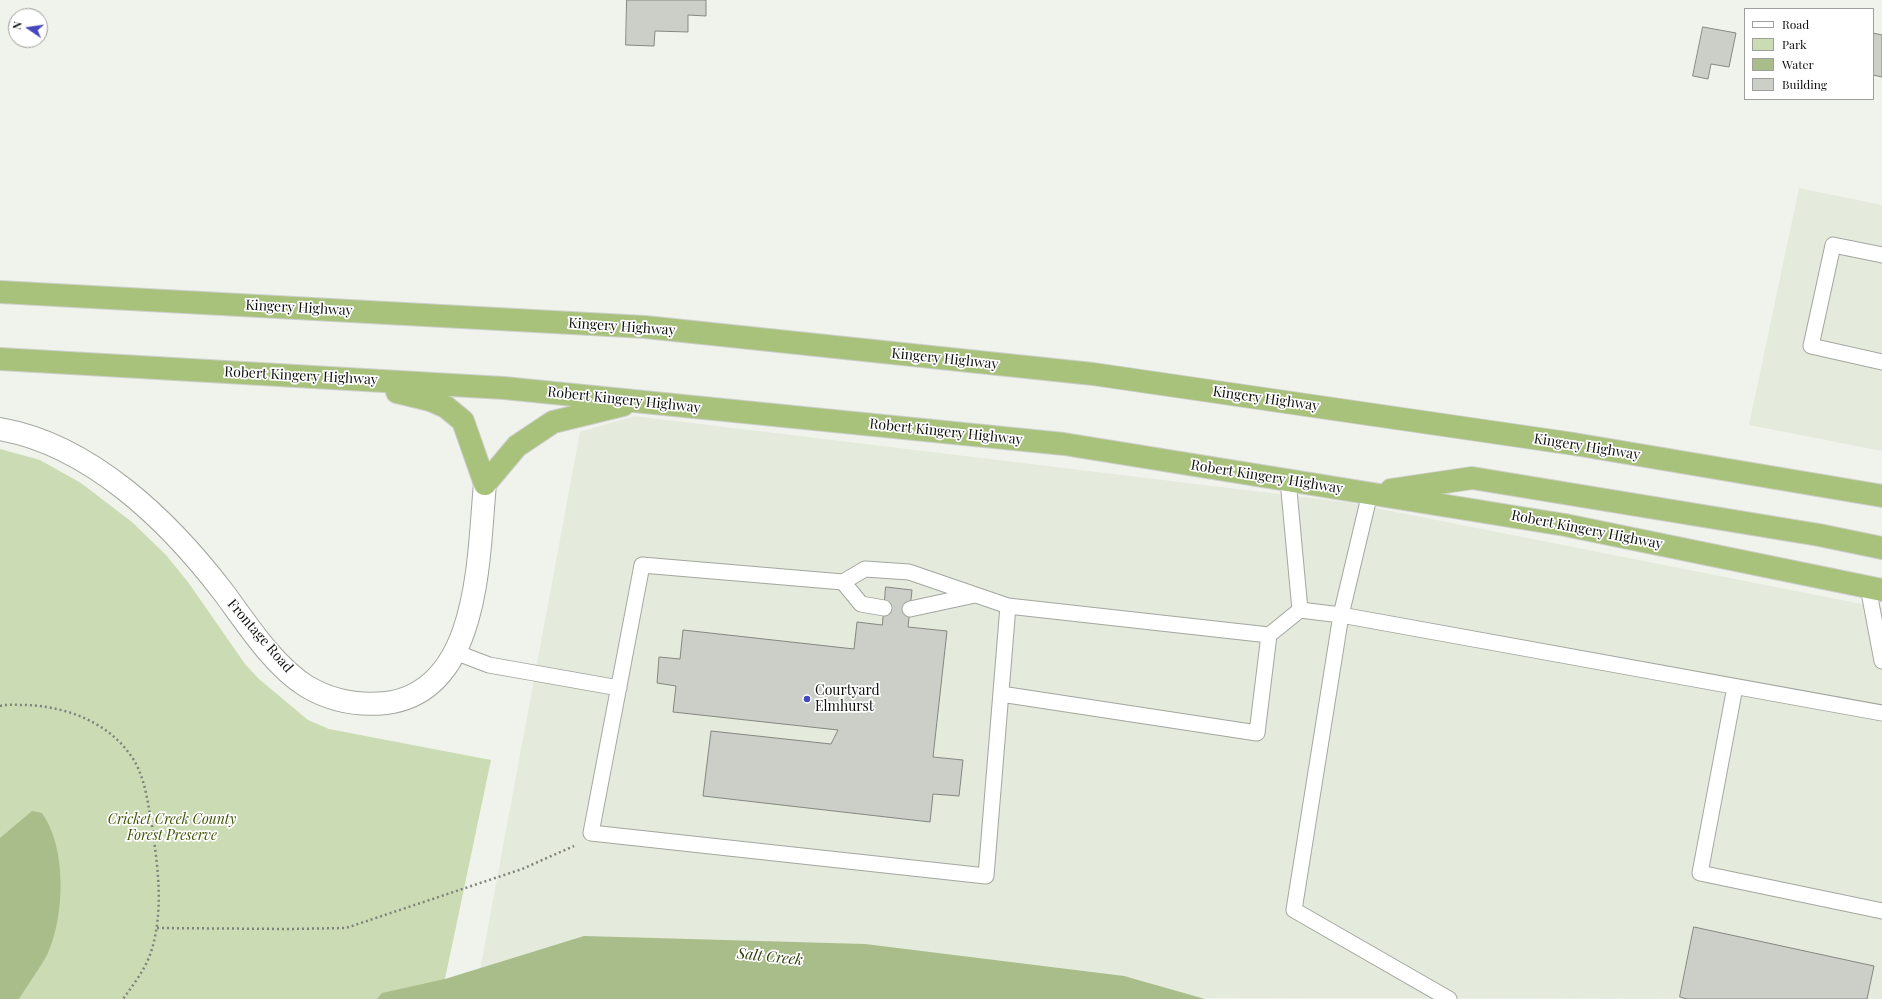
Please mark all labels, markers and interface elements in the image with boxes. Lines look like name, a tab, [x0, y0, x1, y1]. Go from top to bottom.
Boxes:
north arrow	[8, 8, 48, 48]
legend	[1744, 8, 1874, 100]
text: Road	[1782, 16, 1809, 32]
text: N	[9, 20, 25, 31]
text: Park	[1782, 36, 1807, 52]
text: Water	[1782, 56, 1814, 72]
text: Building	[1782, 76, 1827, 92]
street label: Kingery Highway	[245, 297, 353, 319]
street label: Kingery Highway	[568, 315, 676, 339]
street label: Kingery Highway	[891, 345, 999, 373]
street label: Robert Kingery Highway	[224, 364, 378, 388]
street label: Kingery Highway	[1212, 383, 1320, 415]
street label: Robert Kingery Highway	[547, 384, 701, 416]
street label: Robert Kingery Highway	[869, 416, 1023, 448]
street label: Kingery Highway	[1533, 430, 1641, 464]
street label: Robert Kingery Highway	[1190, 457, 1344, 497]
street label: Robert Kingery Highway	[1510, 507, 1664, 553]
street label: Frontage Road	[224, 596, 296, 676]
place label: Courtyard Elmhurst	[815, 683, 880, 716]
marker: Courtyard Elmhurst	[802, 694, 812, 704]
park label: Cricket Creek County Forest Preserve	[108, 812, 236, 844]
water label: Salt Creek	[736, 945, 804, 969]

